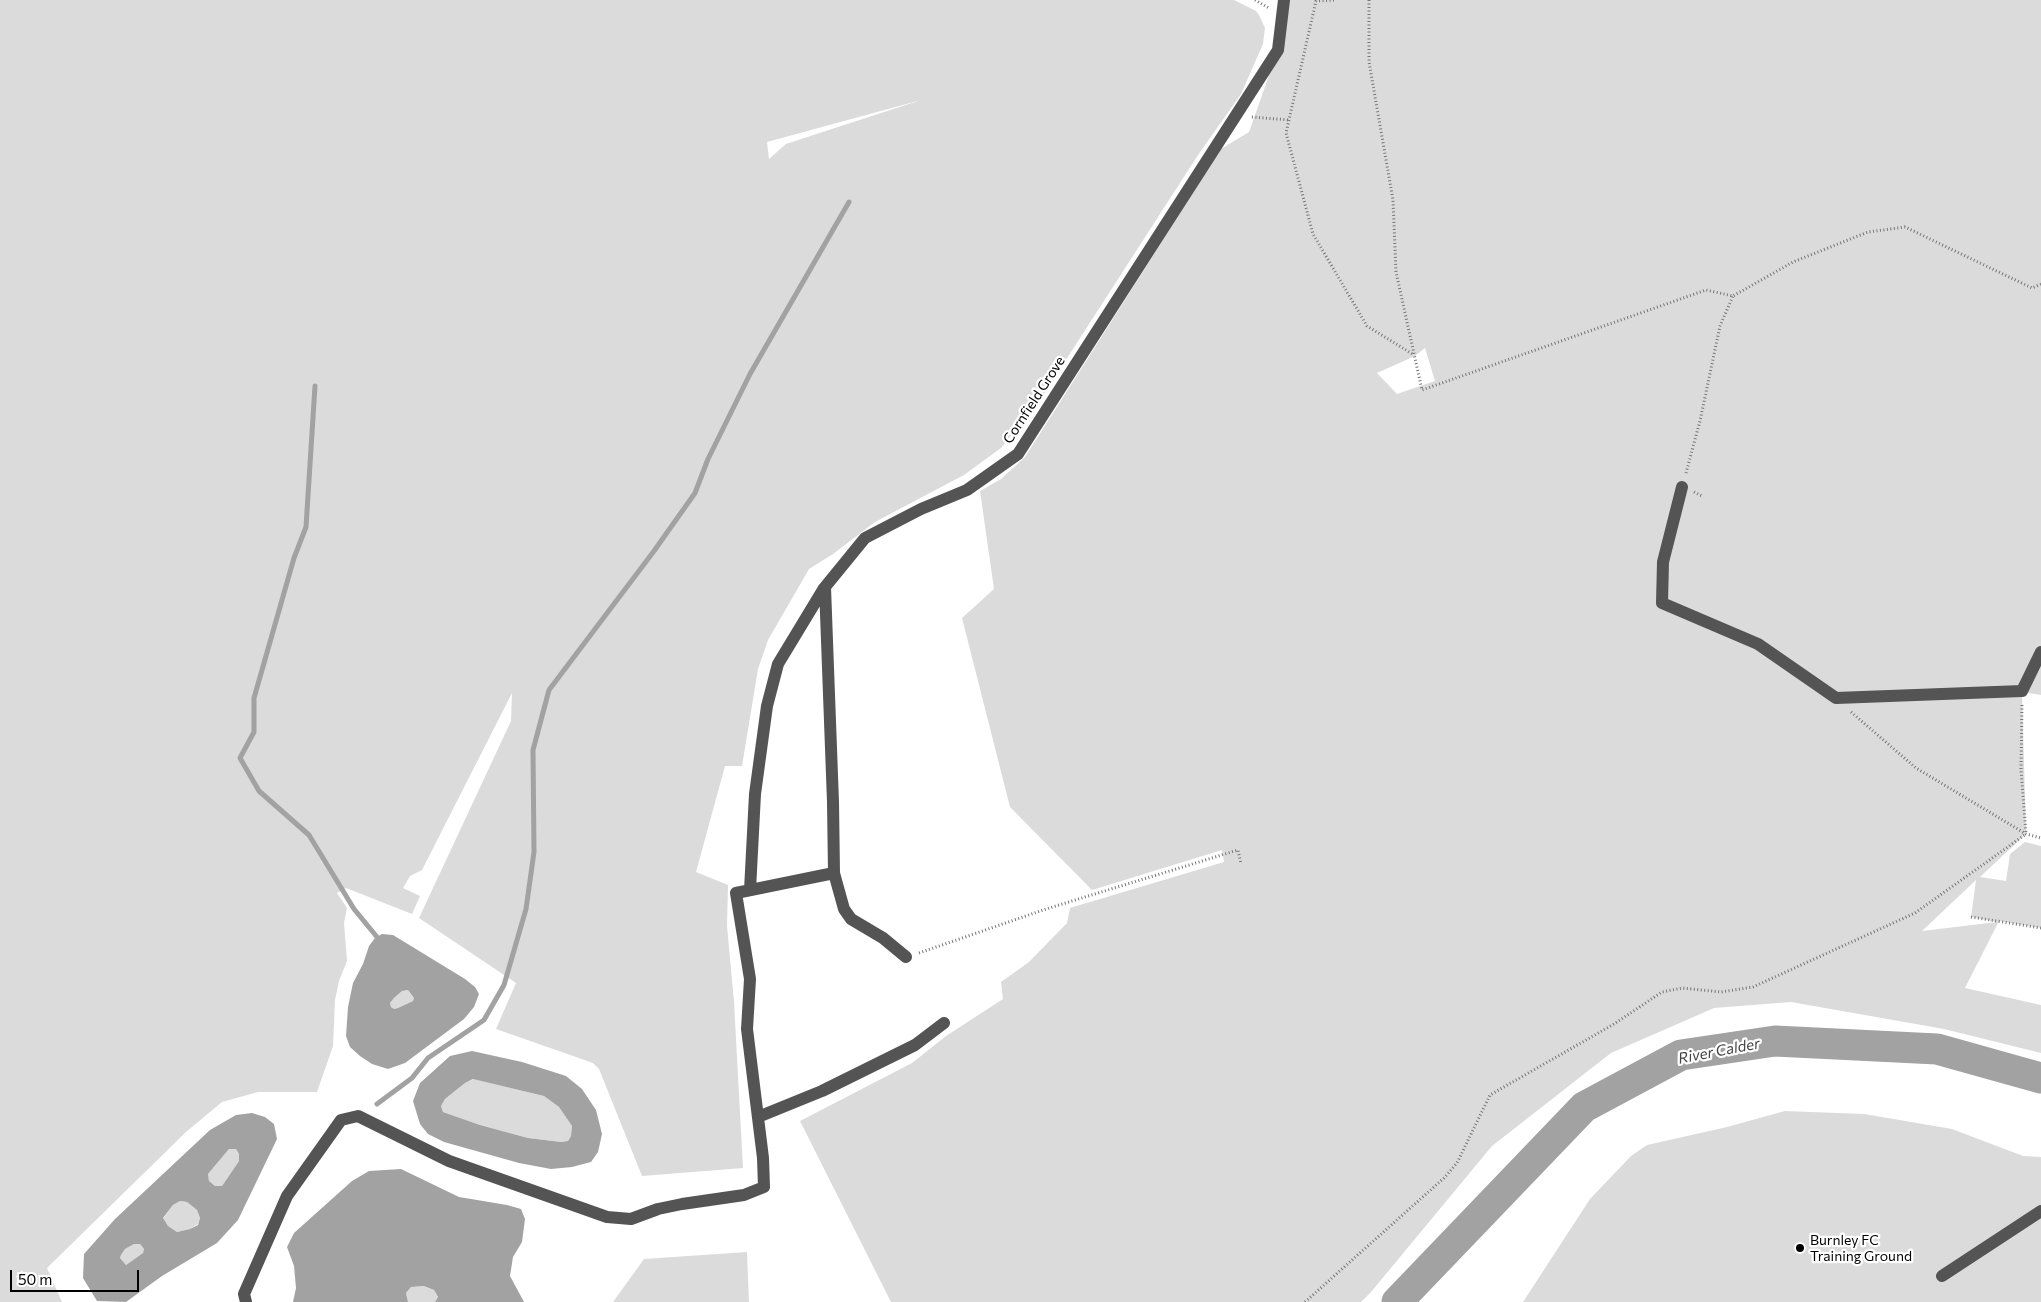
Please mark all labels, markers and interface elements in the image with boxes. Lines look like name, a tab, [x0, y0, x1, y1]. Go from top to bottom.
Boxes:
street label: Cornfield Grove	[1000, 353, 1068, 447]
water label: River Calder	[1677, 1034, 1761, 1068]
place label: Burnley FC Training Ground	[1810, 1232, 1912, 1264]
marker: Burnley FC Training Ground	[1794, 1242, 1806, 1254]
scale bar	[12, 1260, 141, 1292]
text: 50 m	[18, 1270, 52, 1288]

